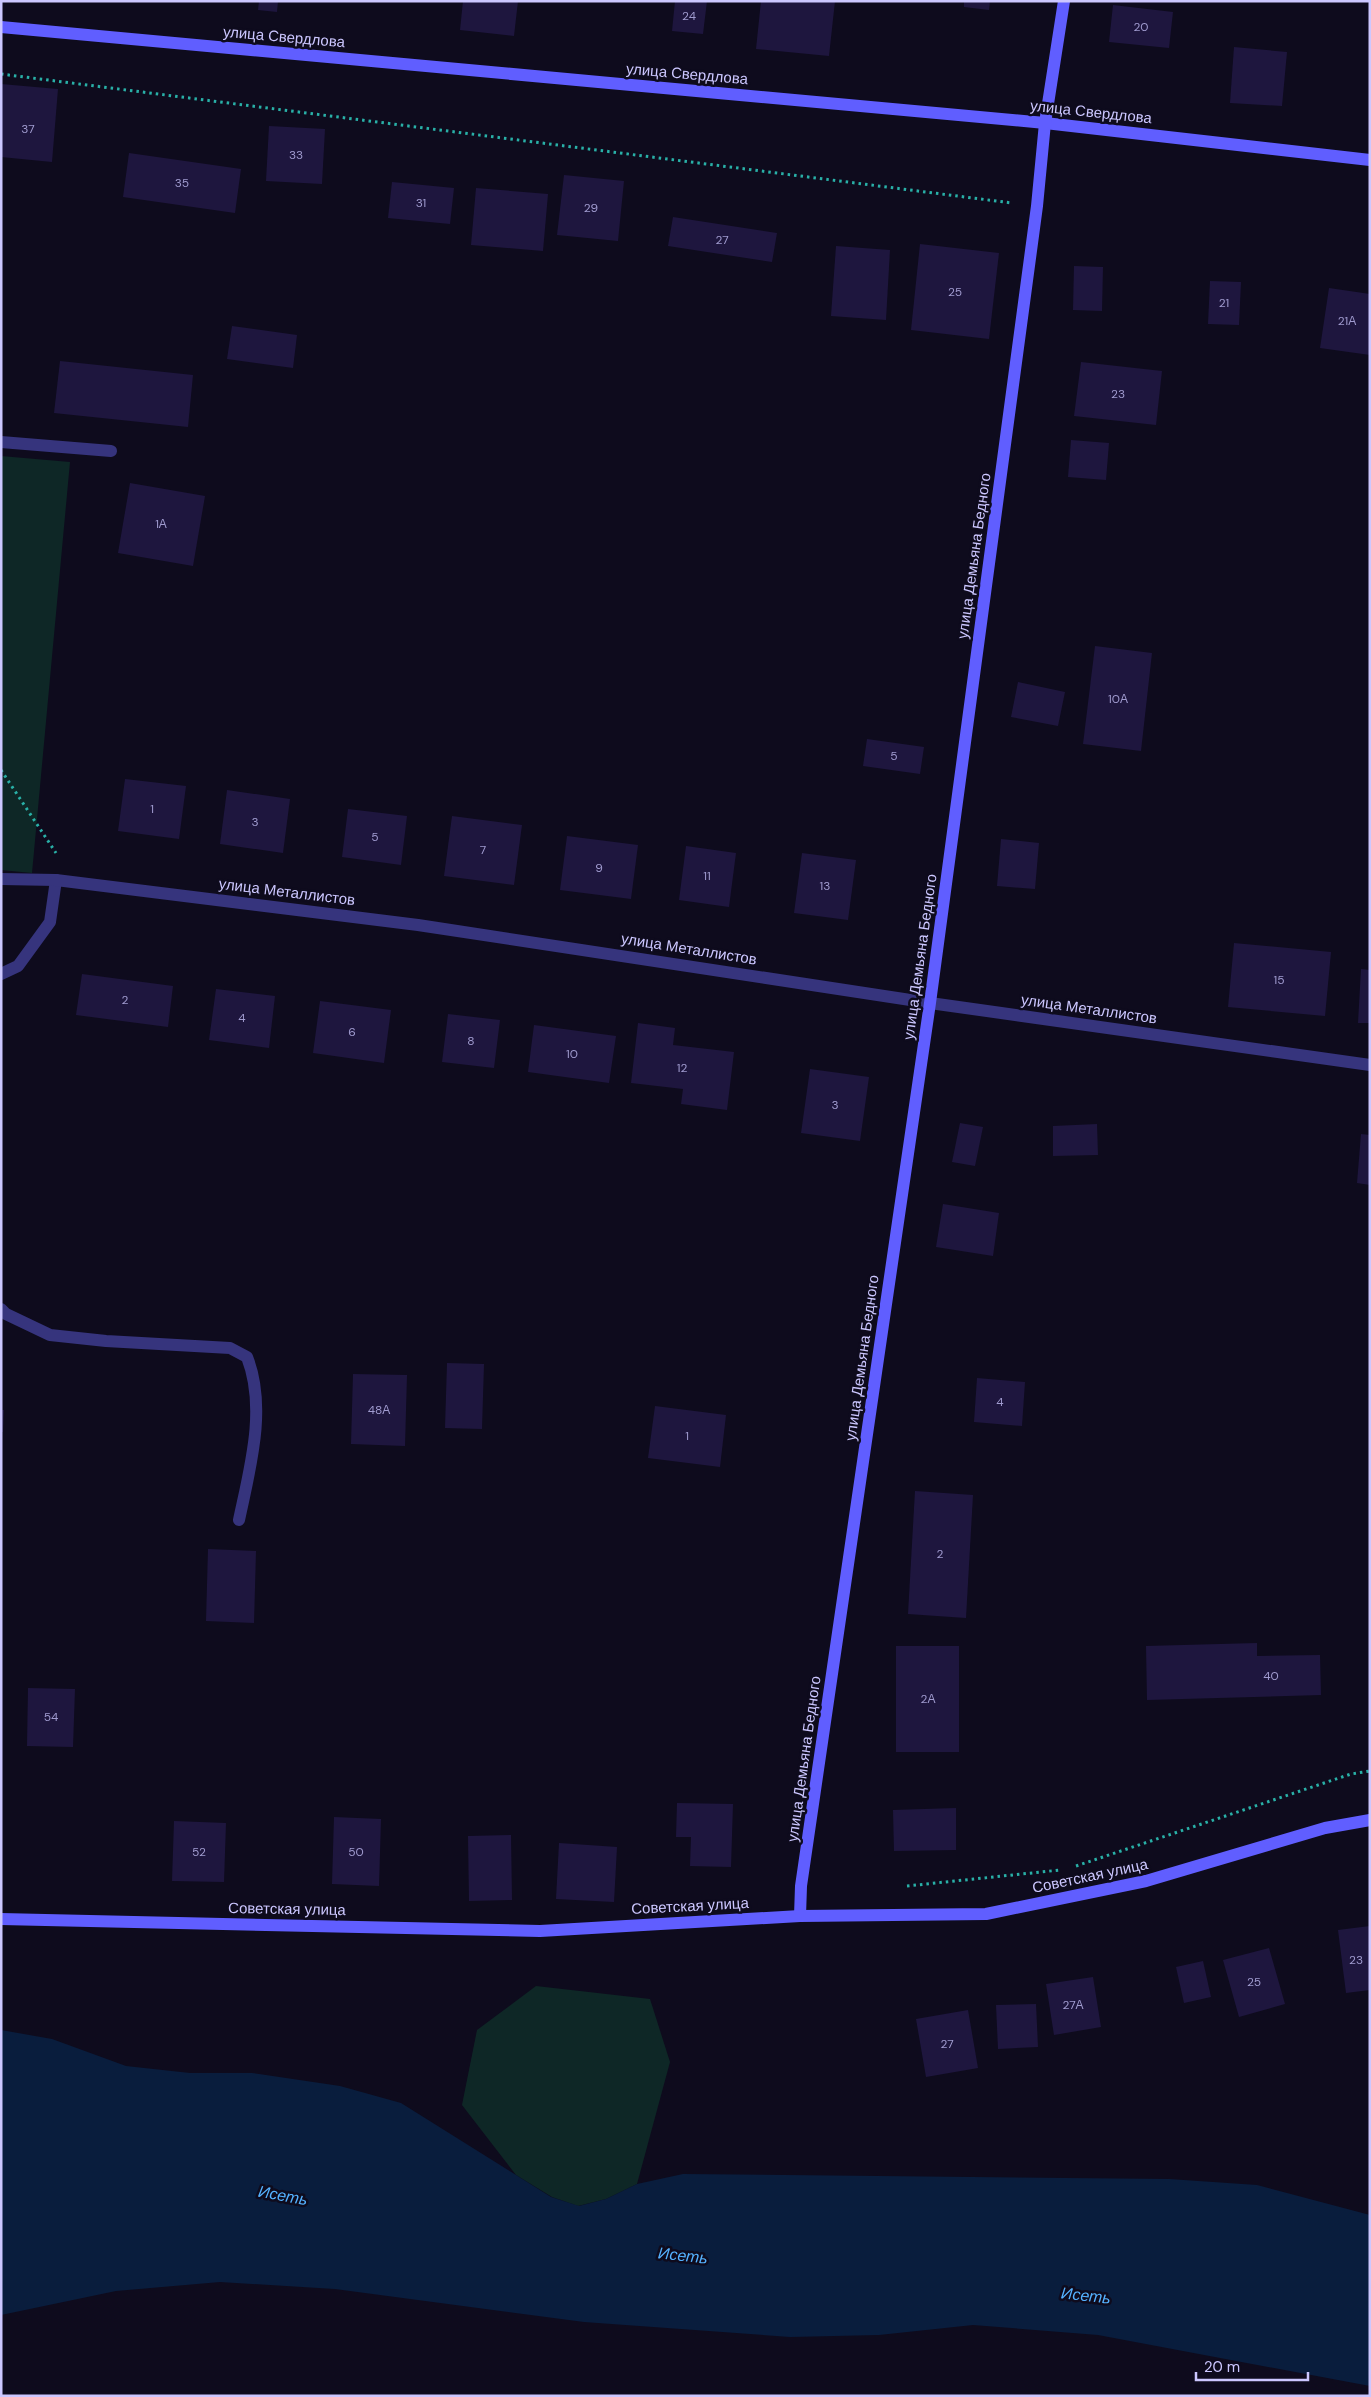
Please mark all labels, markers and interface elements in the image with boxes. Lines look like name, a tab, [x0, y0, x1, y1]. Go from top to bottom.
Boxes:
house number: 24	[682, 8, 696, 24]
house number: 20	[1133, 19, 1149, 35]
street label: улица Свердлова	[222, 22, 346, 52]
street label: улица Свердлова	[625, 59, 749, 89]
street label: улица Свердлова	[1029, 96, 1154, 128]
house number: 37	[21, 121, 35, 137]
house number: 33	[289, 147, 303, 163]
house number: 35	[175, 175, 189, 191]
house number: 31	[416, 195, 426, 211]
house number: 29	[584, 200, 598, 216]
house number: 27	[715, 232, 729, 248]
house number: 25	[948, 284, 962, 300]
house number: 21	[1219, 295, 1229, 311]
house number: 21А	[1338, 313, 1356, 329]
house number: 23	[1111, 386, 1125, 402]
street label: улица Демьяна Бедного	[952, 472, 996, 640]
house number: 1А	[155, 516, 167, 532]
house number: 10А	[1108, 691, 1128, 707]
house number: 5	[890, 748, 898, 764]
house number: 1	[150, 801, 154, 817]
house number: 3	[251, 814, 259, 830]
house number: 5	[371, 829, 379, 845]
house number: 7	[480, 842, 486, 858]
house number: 9	[595, 860, 603, 876]
house number: 11	[703, 868, 711, 884]
street label: улица Демьяна Бедного	[898, 873, 942, 1041]
street label: улица Металлистов	[218, 874, 356, 910]
house number: 13	[820, 878, 830, 894]
street label: улица Металлистов	[620, 928, 758, 970]
house number: 15	[1273, 972, 1285, 988]
street label: улица Металлистов	[1020, 990, 1158, 1028]
house number: 2	[122, 992, 129, 1008]
house number: 4	[238, 1010, 246, 1026]
house number: 6	[348, 1024, 356, 1040]
house number: 8	[467, 1033, 475, 1049]
house number: 10	[566, 1046, 578, 1062]
house number: 12	[677, 1060, 687, 1076]
house number: 3	[831, 1097, 839, 1113]
street label: улица Демьяна Бедного	[840, 1274, 884, 1442]
house number: 4	[996, 1394, 1004, 1410]
house number: 48А	[368, 1402, 390, 1418]
house number: 1	[685, 1428, 689, 1444]
house number: 2	[937, 1546, 944, 1562]
house number: 40	[1263, 1668, 1279, 1684]
street label: улица Демьяна Бедного	[782, 1675, 826, 1843]
house number: 2А	[921, 1691, 935, 1707]
house number: 54	[44, 1709, 58, 1725]
house number: 52	[192, 1844, 206, 1860]
house number: 50	[348, 1844, 364, 1860]
street label: Советская улица	[1030, 1854, 1150, 1898]
street label: Советская улица	[631, 1893, 750, 1919]
street label: Советская улица	[228, 1898, 347, 1920]
house number: 23	[1349, 1952, 1363, 1968]
house number: 25	[1247, 1974, 1261, 1990]
house number: 27А	[1062, 1997, 1084, 2013]
house number: 27	[940, 2036, 954, 2052]
water label: Исеть	[257, 2181, 309, 2210]
water label: Исеть	[657, 2242, 709, 2269]
water label: Исеть	[1060, 2282, 1112, 2309]
scale bar	[1196, 2350, 1308, 2382]
text: 20 m	[1204, 2357, 1240, 2377]

